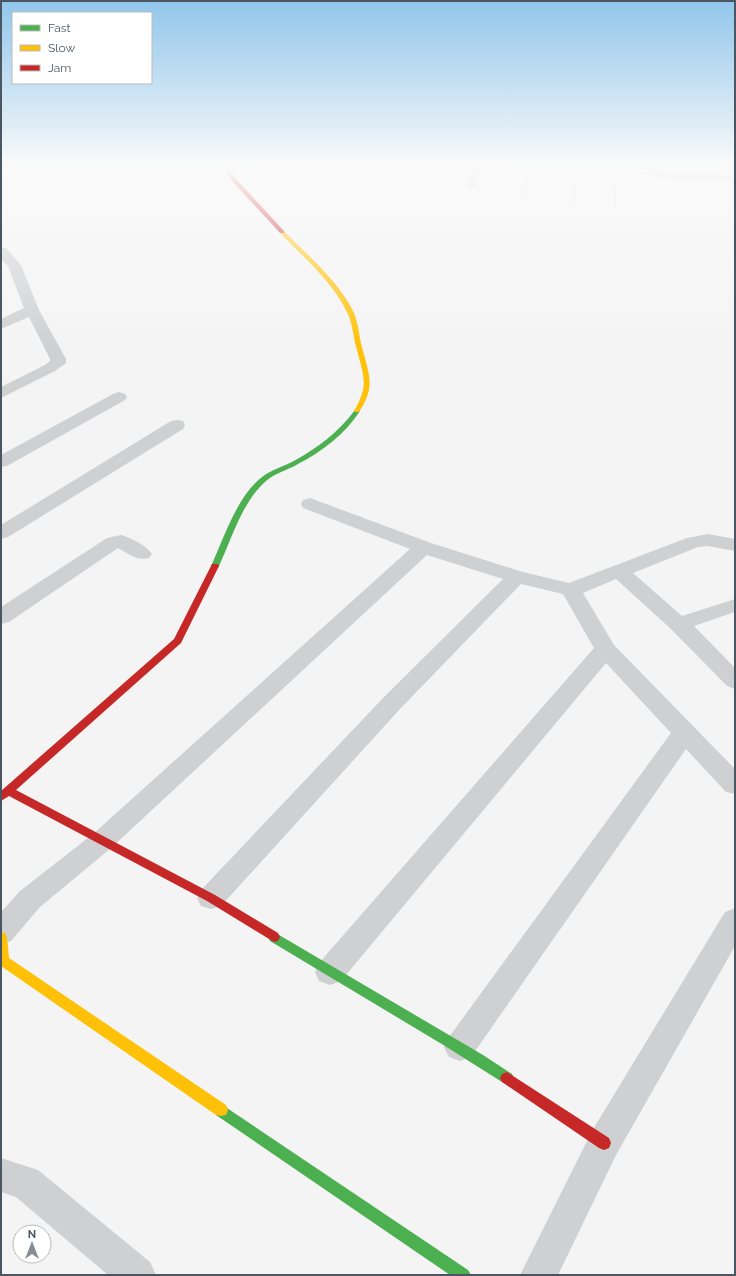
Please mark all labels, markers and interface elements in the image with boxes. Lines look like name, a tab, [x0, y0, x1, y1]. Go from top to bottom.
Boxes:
legend	[12, 12, 152, 84]
text: Fast	[48, 21, 71, 35]
text: Slow	[48, 41, 75, 55]
text: Jam	[48, 61, 71, 75]
north arrow	[12, 1224, 52, 1264]
text: N	[28, 1228, 36, 1241]

